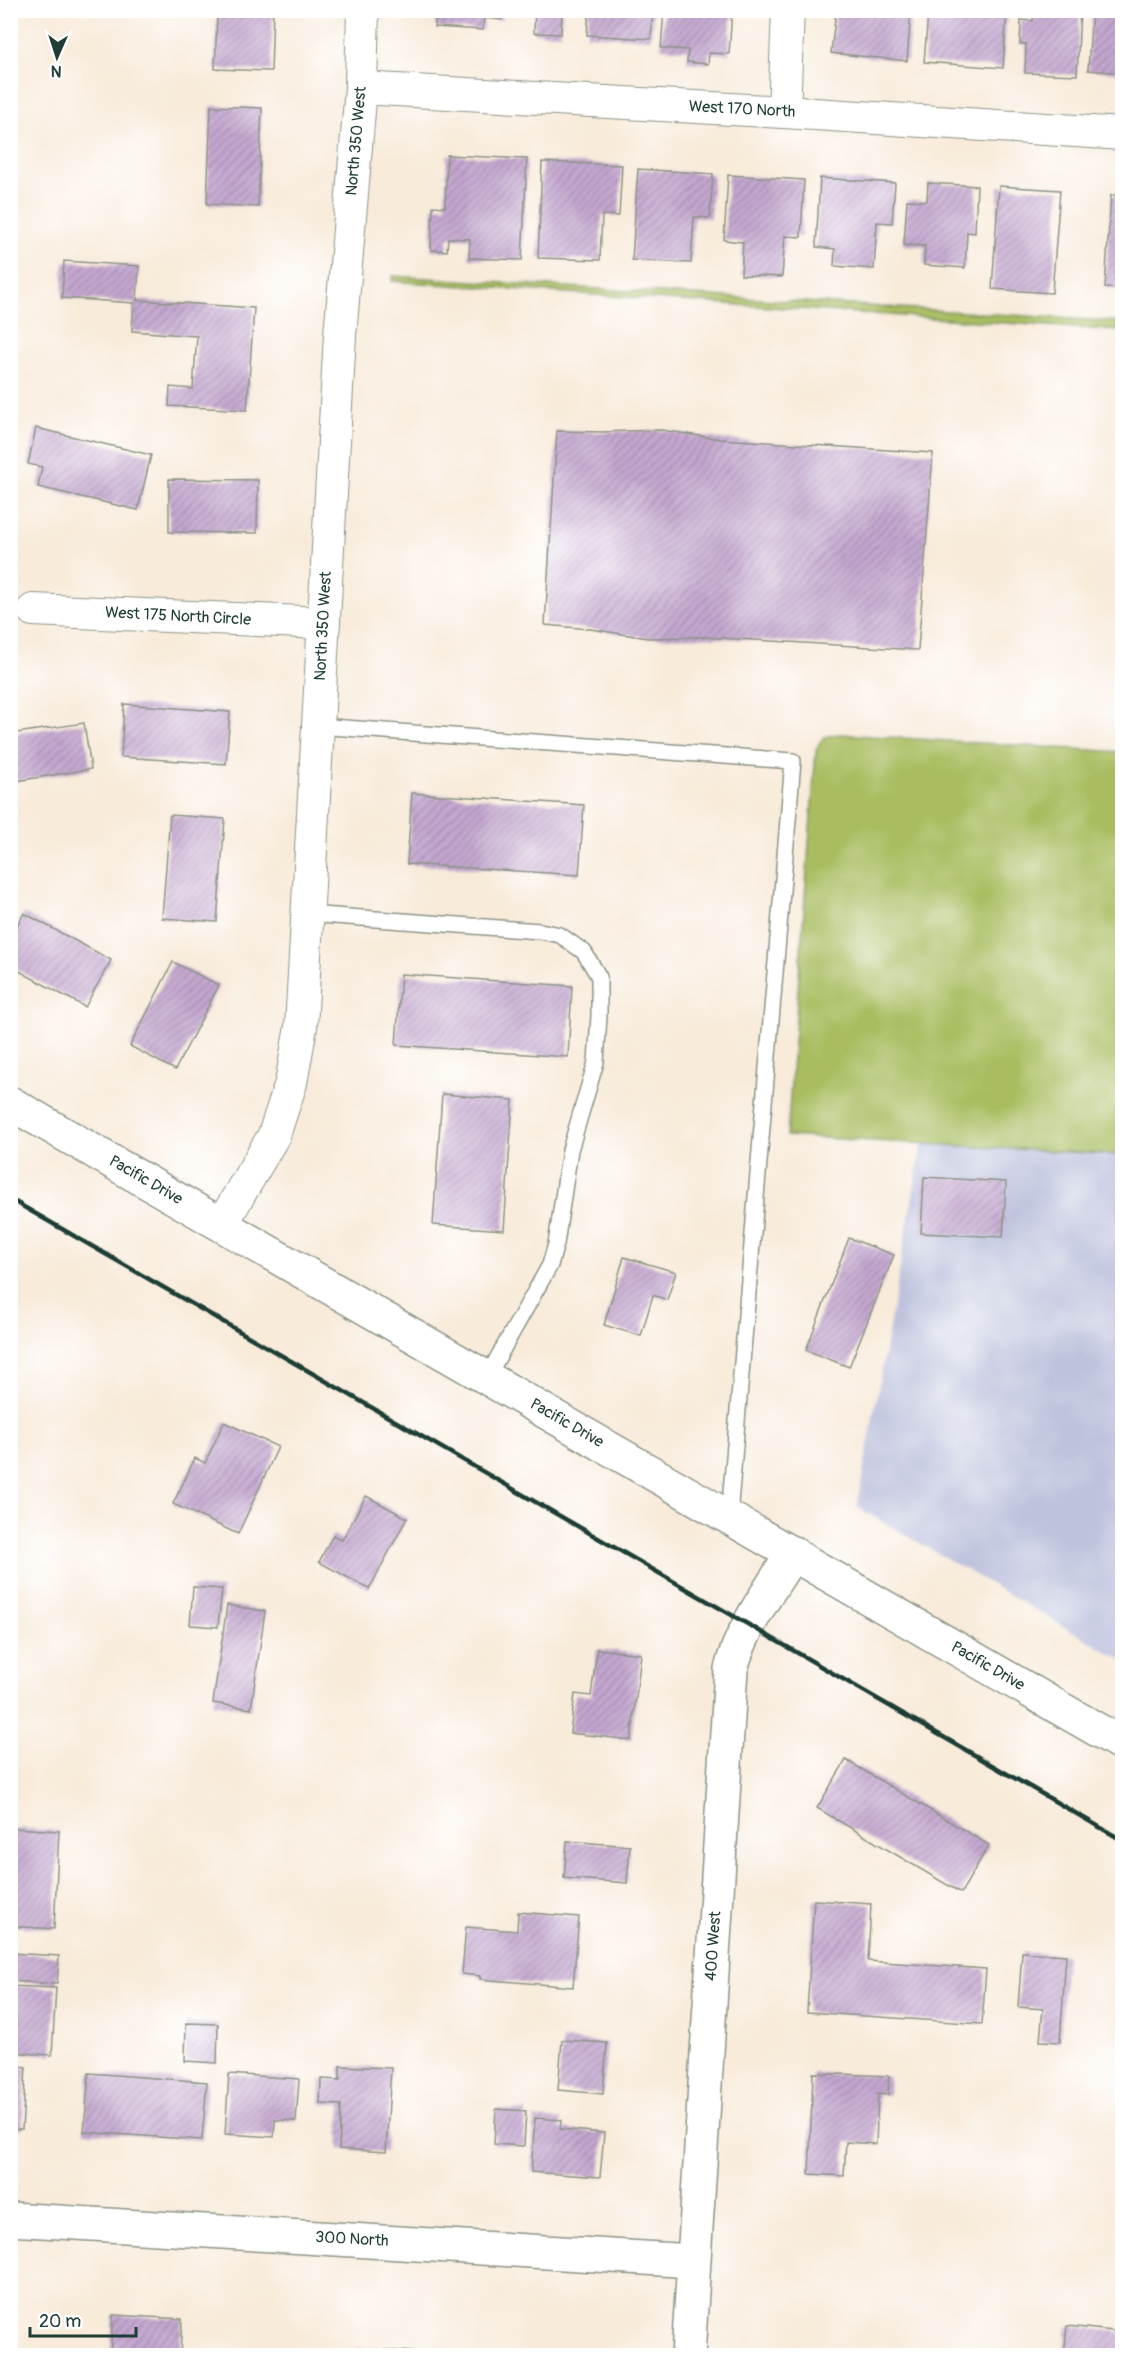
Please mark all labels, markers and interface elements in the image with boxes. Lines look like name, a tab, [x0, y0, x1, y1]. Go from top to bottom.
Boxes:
north arrow	[27, 27, 87, 87]
text: N	[50, 61, 62, 81]
street label: North 350 West	[341, 85, 371, 197]
street label: West 170 North	[688, 96, 796, 122]
street label: North 350 West	[310, 570, 336, 681]
street label: West 175 North Circle	[104, 602, 252, 630]
street label: Pacific Drive	[106, 1151, 186, 1209]
street label: Pacific Drive	[527, 1394, 607, 1452]
street label: Pacific Drive	[948, 1637, 1028, 1695]
street label: 400 West	[701, 1910, 725, 1981]
street label: 300 North	[315, 2227, 389, 2251]
scale bar	[30, 2300, 136, 2338]
text: 20 m	[39, 2310, 81, 2333]

